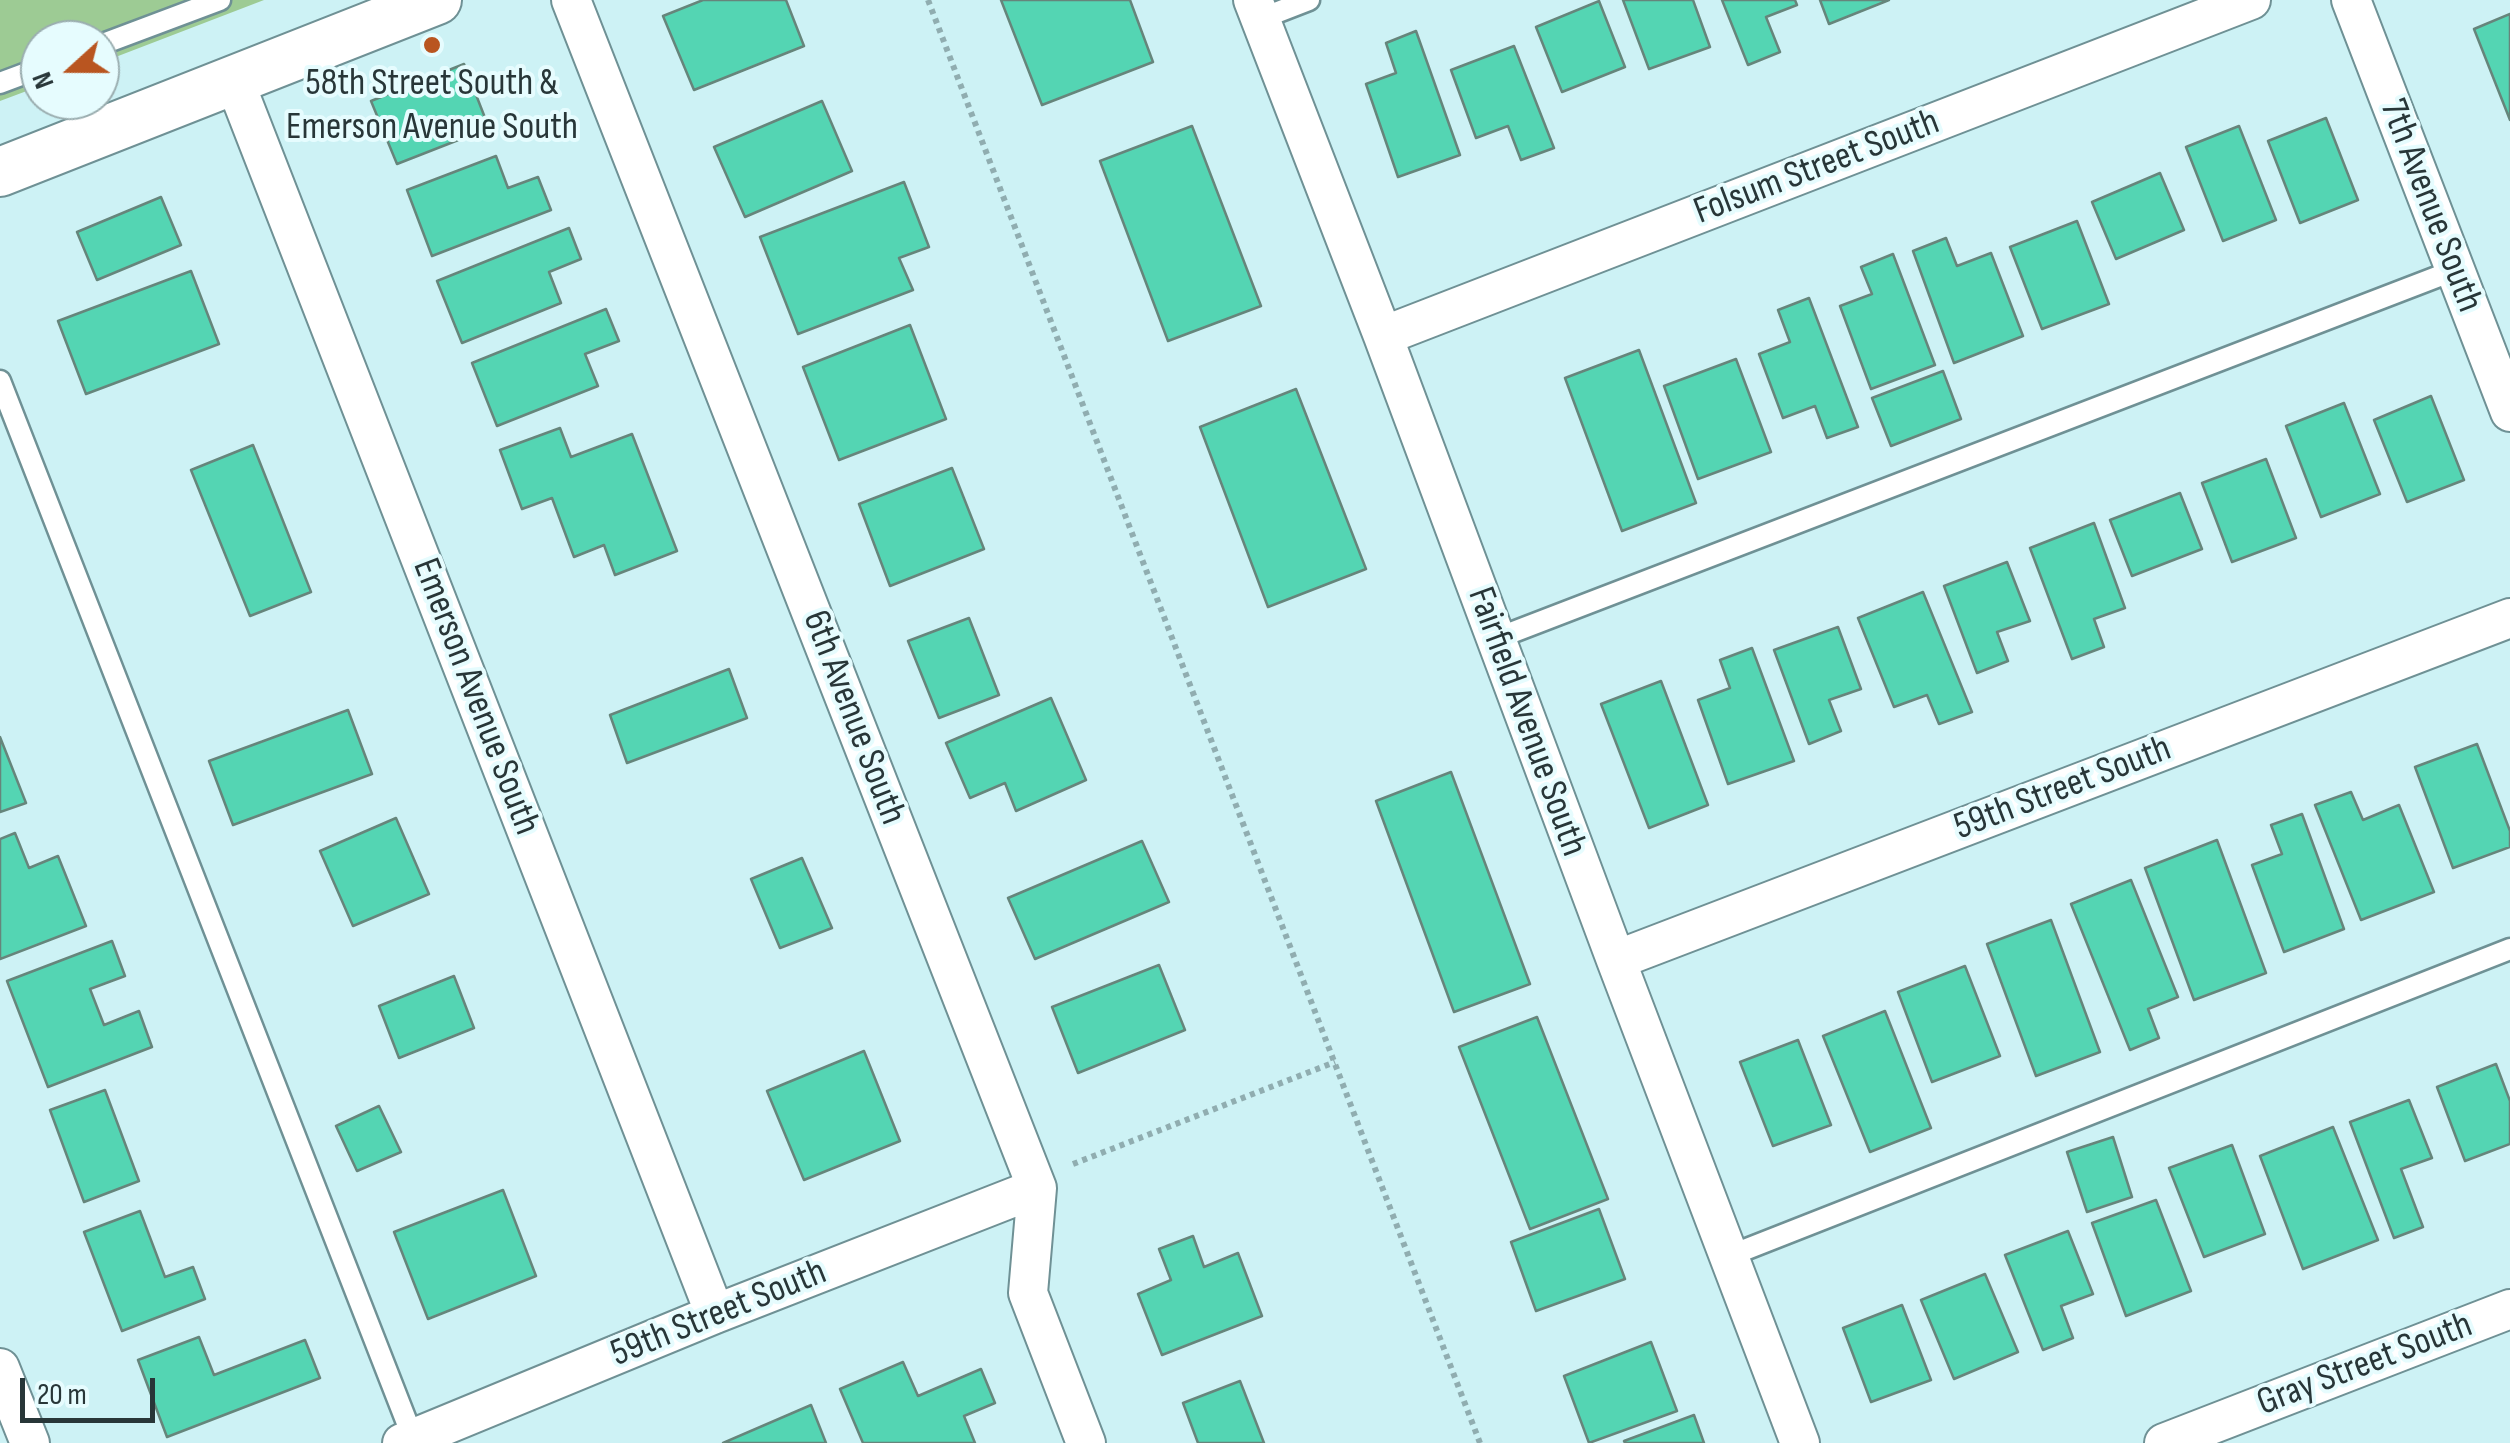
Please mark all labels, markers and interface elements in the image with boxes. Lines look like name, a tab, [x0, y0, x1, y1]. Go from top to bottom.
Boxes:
north arrow	[20, 20, 120, 120]
marker: 58th Street South & Emerson Avenue South	[421, 34, 443, 56]
place label: 58th Street South & Emerson Avenue South	[286, 61, 578, 150]
text: N	[25, 67, 61, 93]
street label: 7th Avenue South	[2369, 93, 2491, 319]
street label: Folsum Street South	[1688, 100, 1946, 236]
street label: Emerson Avenue South	[401, 552, 549, 842]
street label: Fairfield Avenue South	[1456, 582, 1596, 862]
street label: 6th Avenue South	[791, 605, 915, 831]
street label: 59th Street South	[1948, 727, 2178, 851]
street label: 59th Street South	[605, 1250, 833, 1378]
street label: Gray Street South	[2251, 1303, 2479, 1427]
scale bar	[25, 1358, 160, 1420]
text: 20 m	[37, 1377, 87, 1413]

